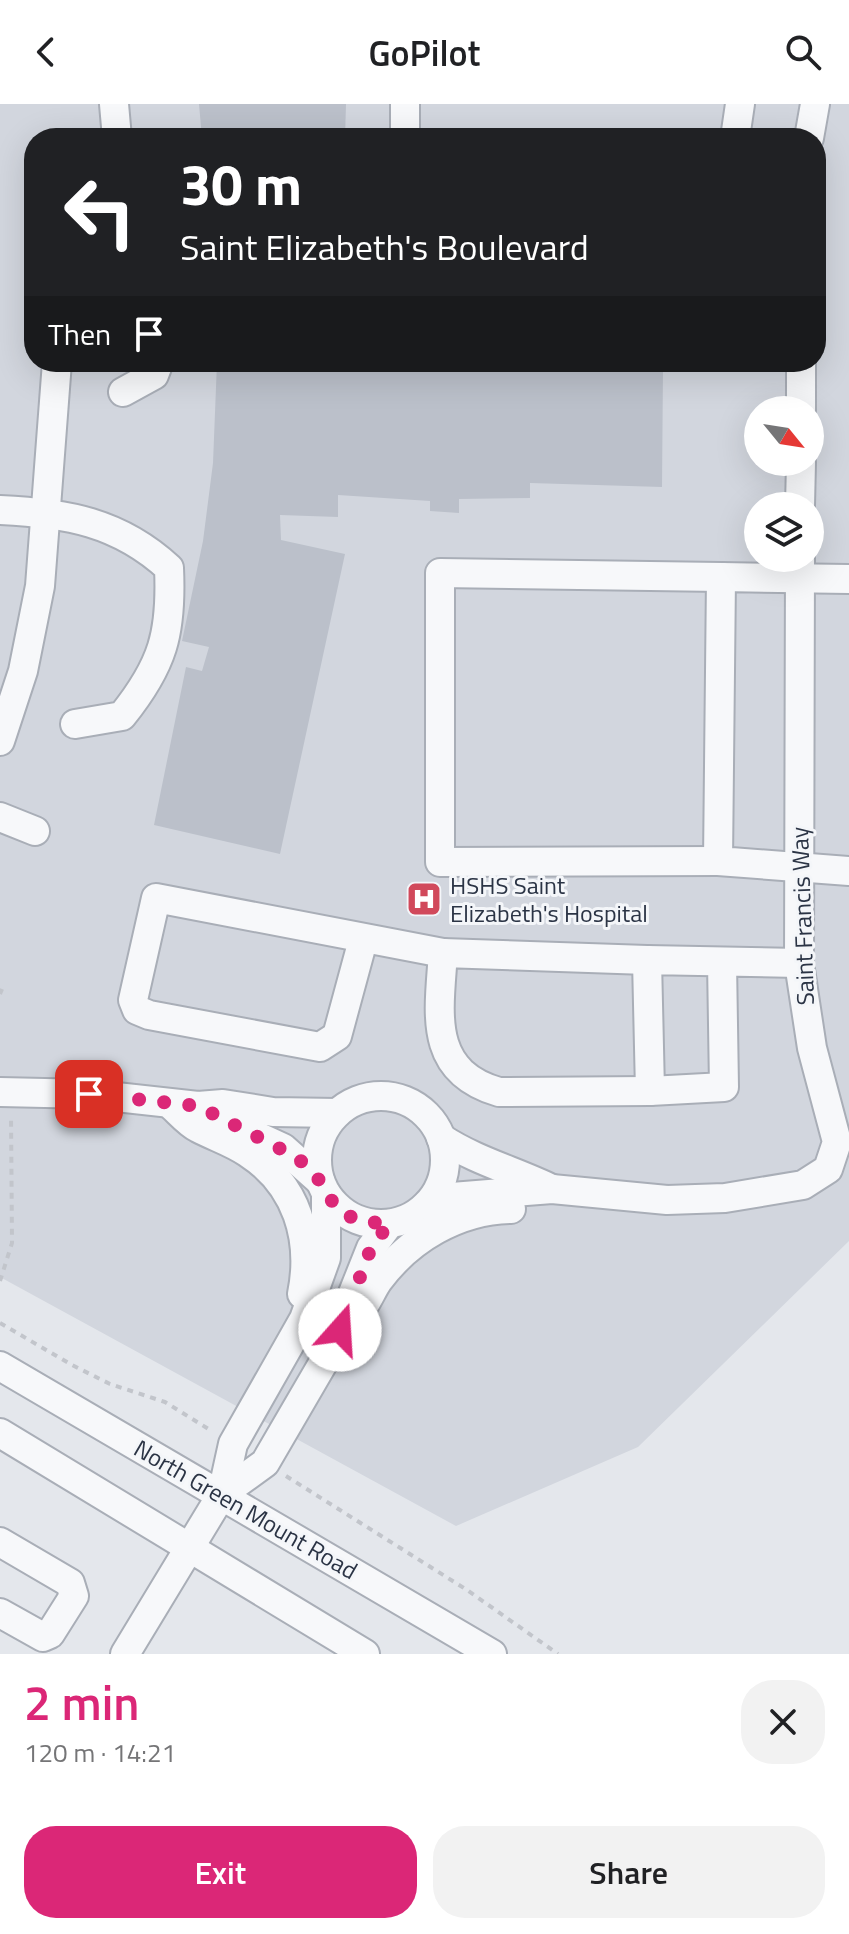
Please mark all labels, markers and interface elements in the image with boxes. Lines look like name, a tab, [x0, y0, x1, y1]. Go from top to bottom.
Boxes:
text: GoPilot	[369, 25, 480, 80]
icon: back	[24, 30, 68, 74]
icon: search	[781, 30, 825, 74]
text: 30 m	[180, 142, 302, 227]
icon: left	[48, 160, 152, 264]
text: Saint Elizabeth's Boulevard	[180, 219, 589, 274]
text: Then	[48, 311, 111, 357]
icon: arrive	[127, 312, 171, 356]
north arrow	[744, 396, 824, 476]
map controls	[744, 396, 824, 572]
button: layers	[744, 492, 824, 572]
street label: Saint Francis Way	[781, 826, 823, 1006]
place label: HSHS Saint Elizabeth's Hospital	[450, 867, 648, 931]
hospital icon: HSHS Saint Elizabeth's Hospital	[405, 880, 443, 918]
pin	[55, 1060, 123, 1128]
icon: arrive	[67, 1072, 111, 1116]
position arrow	[298, 1288, 382, 1372]
street label: North Green Mount Road	[128, 1430, 364, 1588]
text: 2 min	[24, 1666, 139, 1739]
button: close	[741, 1680, 825, 1764]
text: 120 m · 14:21	[24, 1733, 176, 1772]
button: Exit	[24, 1826, 417, 1918]
button: Share	[433, 1826, 825, 1918]

